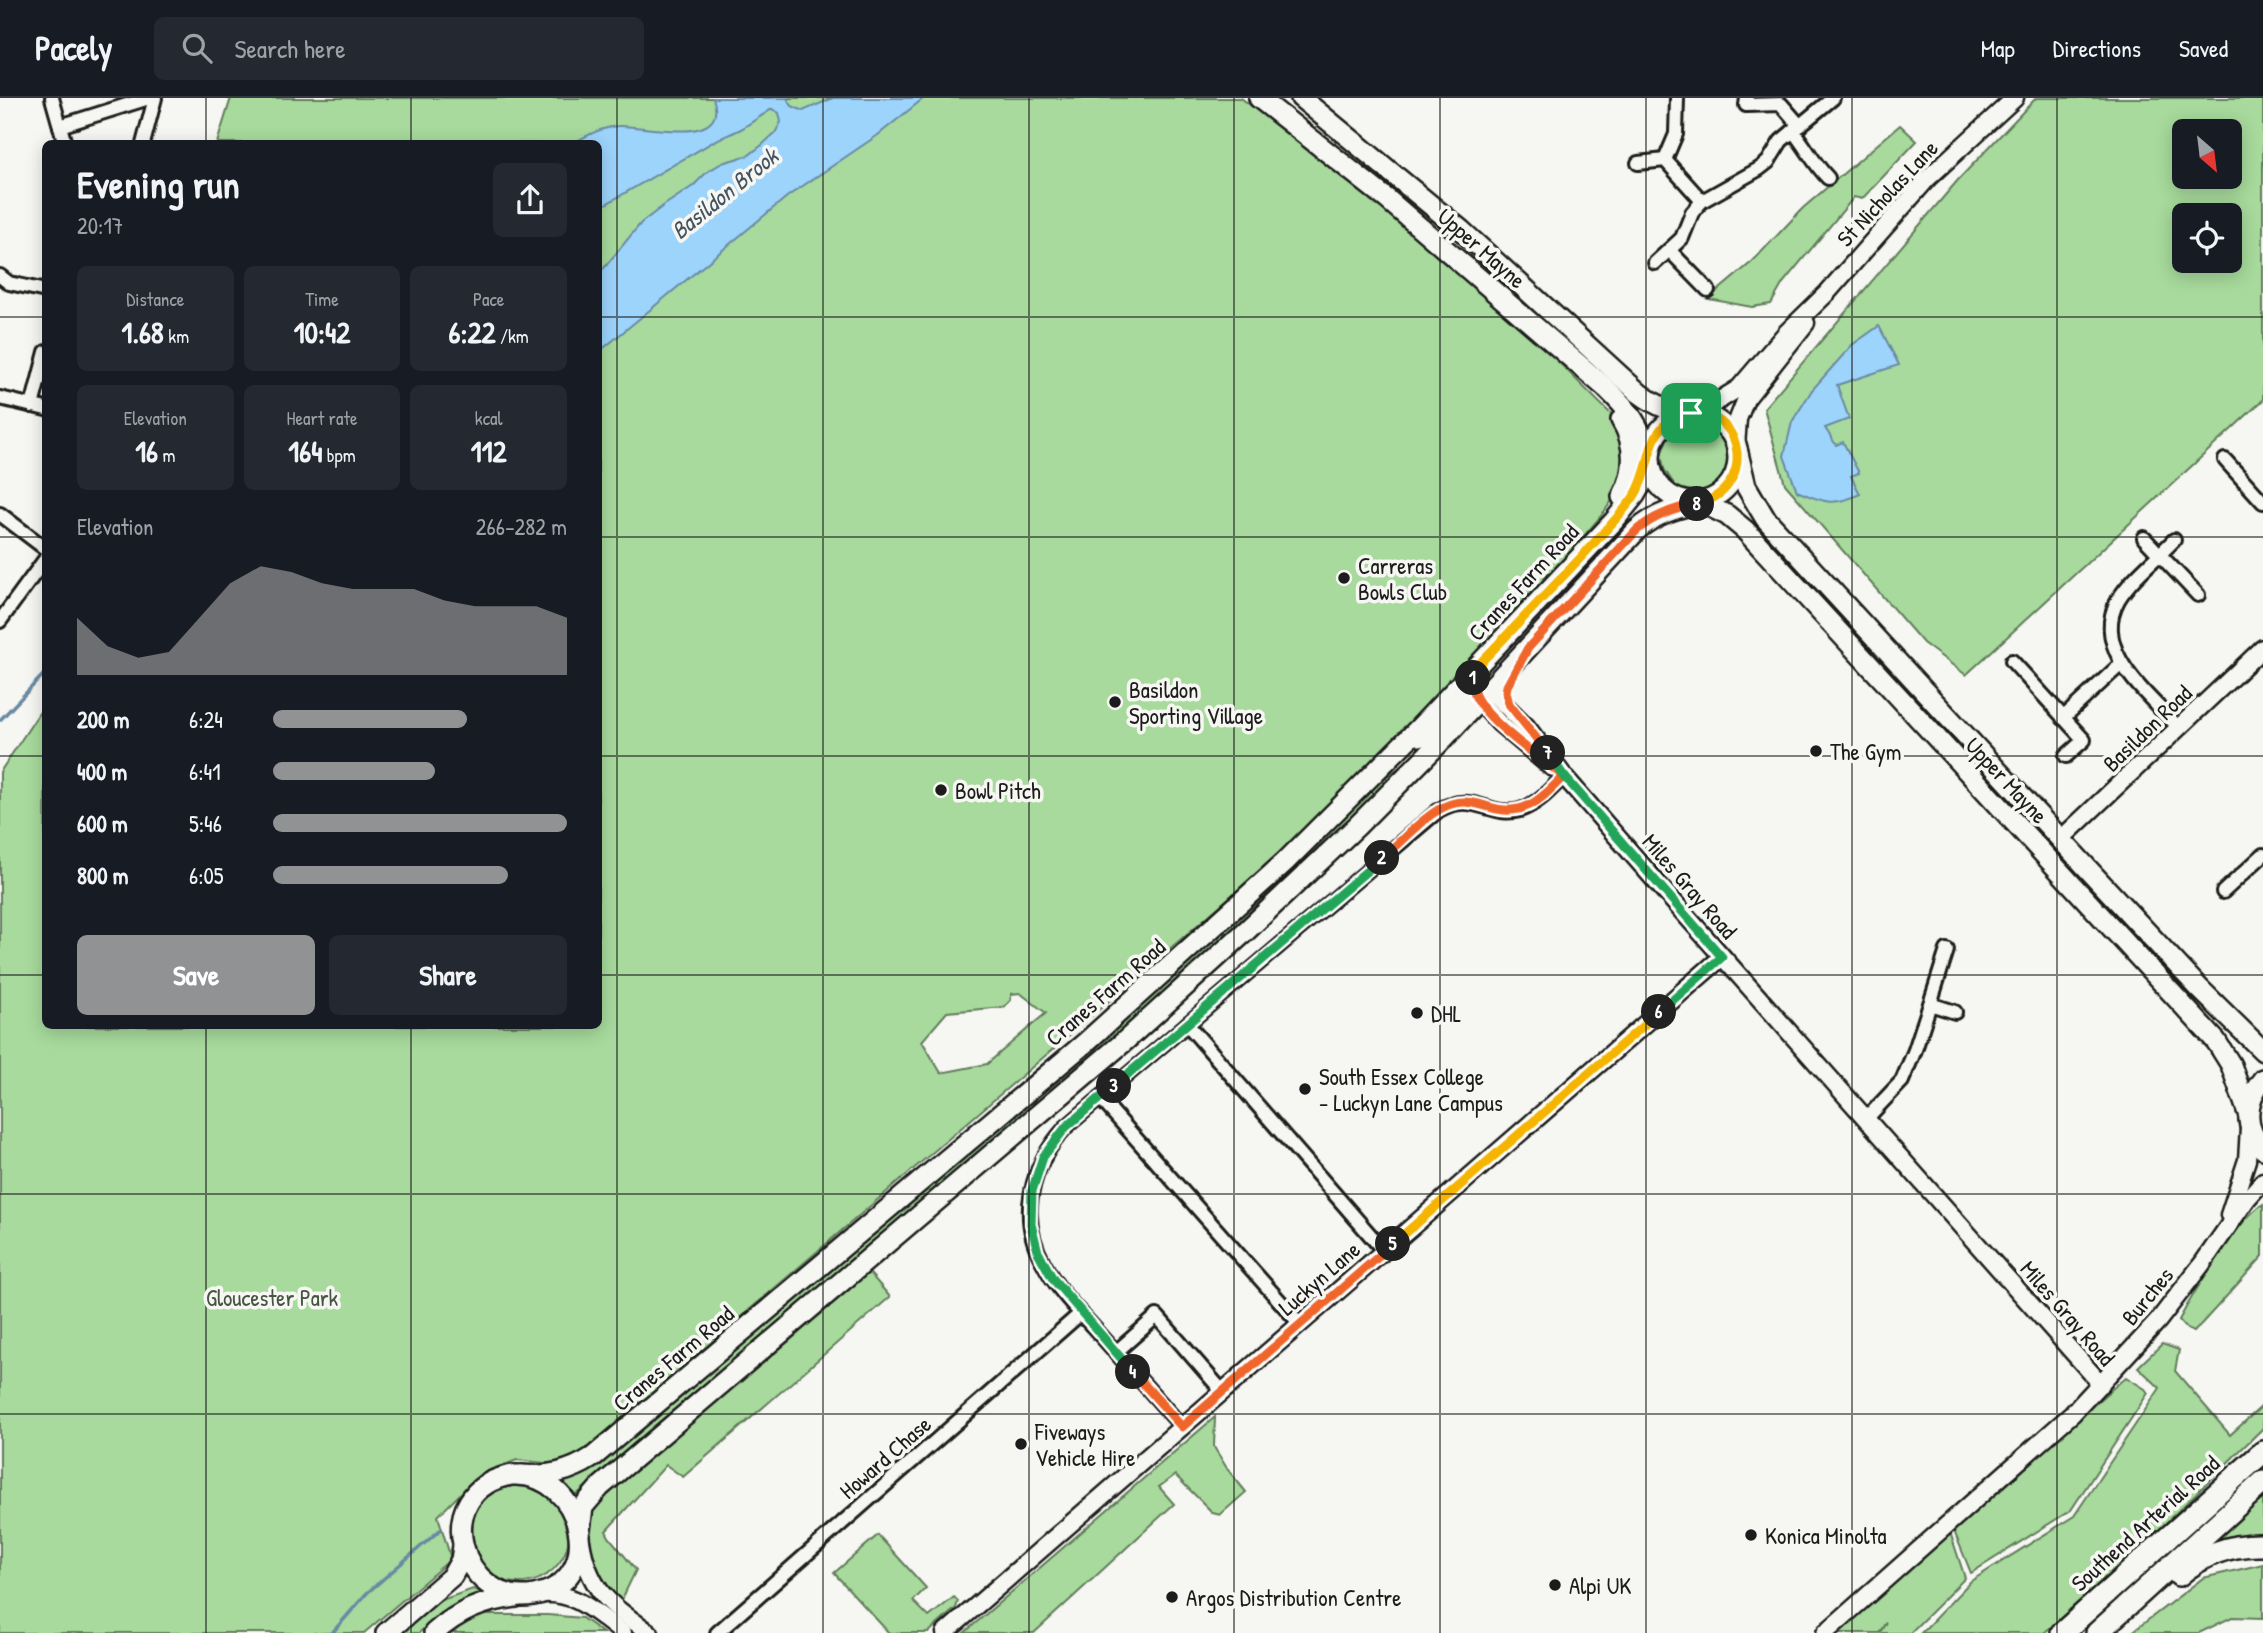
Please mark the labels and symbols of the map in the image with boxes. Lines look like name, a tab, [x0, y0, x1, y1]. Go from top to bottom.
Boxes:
north arrow	[2172, 119, 2242, 189]
street label: St Nicholas Lane	[1829, 133, 1945, 253]
water label: Basildon Brook	[664, 139, 786, 246]
street label: Upper Mayne	[1431, 201, 1533, 295]
pin	[1661, 383, 1721, 443]
pin: 8	[1680, 486, 1714, 522]
street label: Cranes Farm Road	[1461, 517, 1585, 647]
place label: Carreras Bowls Club	[1358, 550, 1447, 607]
marker: Carreras Bowls Club	[1336, 570, 1352, 586]
pin: 1	[1456, 660, 1490, 696]
place label: Basildon Sporting Village	[1129, 674, 1263, 731]
street label: Basildon Road	[2096, 678, 2198, 778]
marker: Basildon Sporting Village	[1107, 694, 1123, 710]
street label: Upper Mayne	[1959, 730, 2055, 830]
pin: 7	[1530, 736, 1566, 770]
place label: The Gym	[1830, 736, 1901, 767]
marker: The Gym	[1808, 743, 1824, 759]
place label: Bowl Pitch	[955, 775, 1041, 806]
marker: Bowl Pitch	[933, 782, 949, 798]
street label: Miles Gray Road	[1636, 827, 1744, 945]
pin: 2	[1364, 840, 1400, 876]
street label: Cranes Farm Road	[1038, 931, 1172, 1053]
pin: 6	[1642, 995, 1676, 1030]
place label: DHL	[1431, 998, 1461, 1029]
marker: DHL	[1409, 1005, 1425, 1021]
place label: South Essex College - Luckyn Lane Campus	[1319, 1061, 1503, 1118]
pin: 3	[1096, 1068, 1132, 1104]
marker: South Essex College - Luckyn Lane Campus	[1297, 1081, 1313, 1097]
pin: 5	[1376, 1226, 1410, 1262]
street label: Luckyn Lane	[1272, 1234, 1366, 1322]
street label: Miles Gray Road	[2014, 1254, 2122, 1372]
street label: Burches	[2114, 1260, 2180, 1332]
park label: Gloucester Park	[206, 1282, 339, 1313]
street label: Cranes Farm Road	[606, 1298, 740, 1418]
pin: 4	[1116, 1354, 1150, 1390]
street label: Howard Chase	[833, 1409, 937, 1505]
place label: Fiveways Vehicle Hire	[1034, 1416, 1135, 1473]
marker: Fiveways Vehicle Hire	[1013, 1436, 1029, 1452]
street label: Southend Arterial Road	[2064, 1448, 2226, 1598]
place label: Konica Minolta	[1765, 1520, 1887, 1551]
marker: Konica Minolta	[1743, 1527, 1759, 1543]
place label: Alpi UK	[1569, 1570, 1631, 1601]
marker: Alpi UK	[1547, 1577, 1563, 1593]
place label: Argos Distribution Centre	[1186, 1582, 1401, 1613]
marker: Argos Distribution Centre	[1164, 1589, 1180, 1605]

